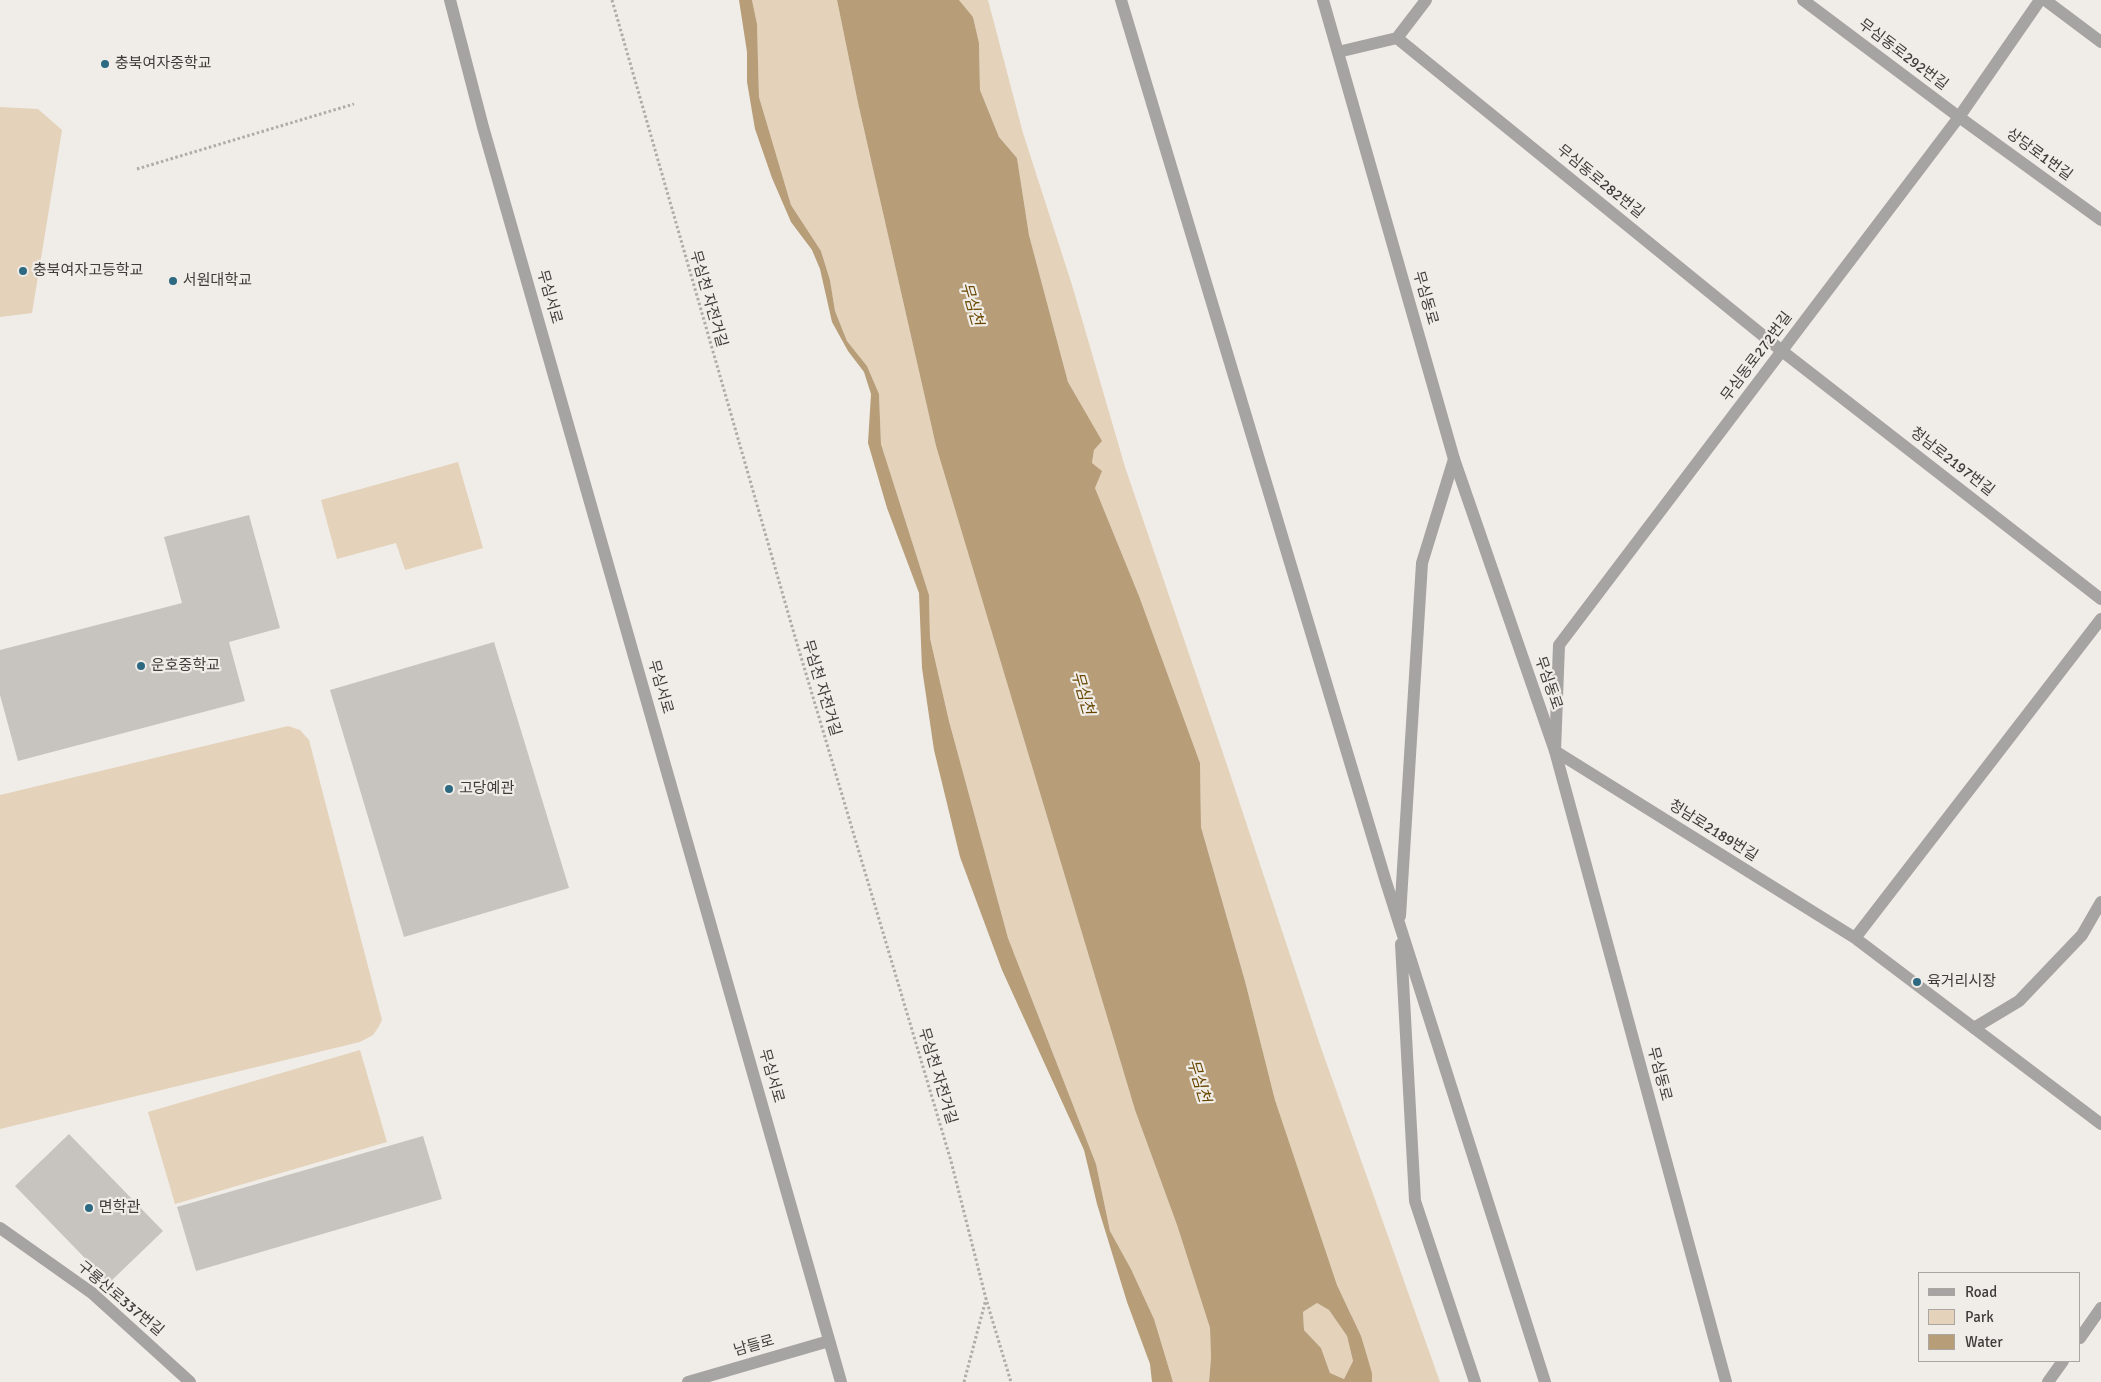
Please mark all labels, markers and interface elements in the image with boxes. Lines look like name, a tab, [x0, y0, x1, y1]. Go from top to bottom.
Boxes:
street label: 무심동로292번길	[1855, 16, 1951, 94]
place label: 충북여자중학교	[115, 55, 212, 73]
marker: 충북여자중학교	[99, 58, 111, 70]
street label: 상당로1번길	[2003, 125, 2075, 185]
street label: 무심동로282번길	[1553, 141, 1647, 223]
street label: 무심천 자전거길	[686, 249, 730, 349]
place label: 충북여자고등학교	[33, 262, 143, 280]
marker: 충북여자고등학교	[17, 265, 29, 277]
street label: 무심서로	[533, 268, 565, 326]
street label: 무심동로	[1409, 269, 1441, 327]
place label: 서원대학교	[183, 272, 252, 290]
marker: 서원대학교	[167, 275, 179, 287]
water label: 무심천	[956, 280, 986, 328]
street label: 무심동로272번길	[1718, 309, 1796, 405]
street label: 청남로2197번길	[1907, 424, 1997, 500]
street label: 무심천 자전거길	[798, 638, 844, 738]
street label: 무심동로	[1531, 654, 1565, 712]
place label: 운호중학교	[151, 657, 220, 675]
street label: 무심서로	[644, 658, 676, 716]
marker: 운호중학교	[135, 660, 147, 672]
water label: 무심천	[1067, 669, 1097, 717]
place label: 고당예관	[459, 780, 514, 798]
marker: 고당예관	[443, 783, 455, 795]
street label: 청남로2189번길	[1665, 797, 1761, 865]
place label: 육거리시장	[1927, 973, 1996, 991]
marker: 육거리시장	[1911, 976, 1923, 988]
street label: 무심천 자전거길	[914, 1026, 960, 1126]
street label: 무심동로	[1643, 1045, 1675, 1103]
street label: 무심서로	[755, 1047, 787, 1105]
water label: 무심천	[1182, 1057, 1214, 1105]
place label: 면학관	[99, 1199, 140, 1217]
marker: 면학관	[83, 1202, 95, 1214]
street label: 구룡산로337번길	[73, 1258, 167, 1340]
legend	[1918, 1272, 2081, 1362]
text: Road	[1965, 1283, 1997, 1301]
text: Park	[1965, 1308, 1994, 1326]
street label: 남들로	[732, 1332, 776, 1360]
text: Water	[1965, 1333, 2003, 1351]

